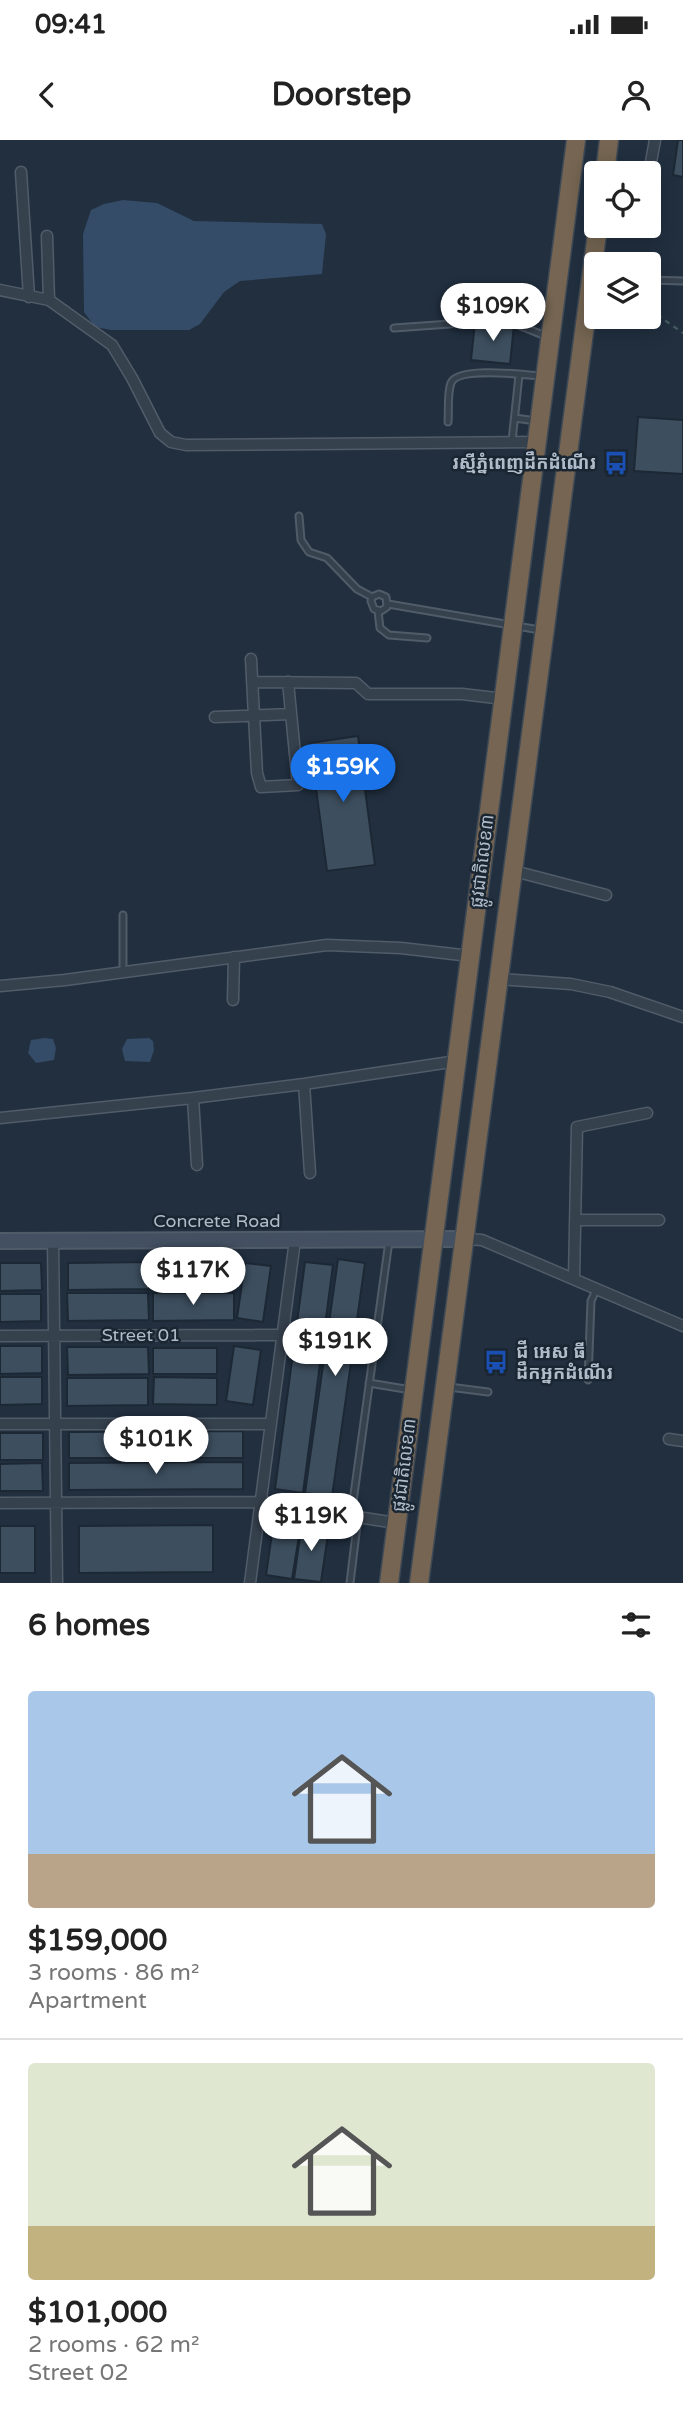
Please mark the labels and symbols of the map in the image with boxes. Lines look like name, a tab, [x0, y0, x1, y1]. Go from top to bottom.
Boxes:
pin: $109K	[444, 284, 542, 343]
bus stop icon: រស្មីភ្នំពេញដឹកដំណើរ	[602, 449, 630, 477]
place label: រស្មីភ្នំពេញដឹកដំណើរ	[452, 450, 596, 474]
pin: $159K	[294, 744, 392, 804]
street label: ផ្លូវជាតិលេខ៣	[465, 813, 504, 910]
street label: Concrete Road	[153, 1210, 281, 1232]
pin: $117K	[144, 1248, 242, 1307]
pin: $191K	[286, 1318, 384, 1378]
street label: Street 01	[102, 1324, 180, 1346]
place label: ជី អេស ធី ដឹកអ្នកដំណើរ	[516, 1340, 613, 1384]
bus stop icon: ជី អេស ធី ដឹកអ្នកដំណើរ	[482, 1348, 510, 1376]
pin: $101K	[107, 1416, 205, 1476]
street label: ផ្លូវជាតិលេខ៣	[387, 1417, 426, 1514]
pin: $119K	[262, 1494, 360, 1553]

